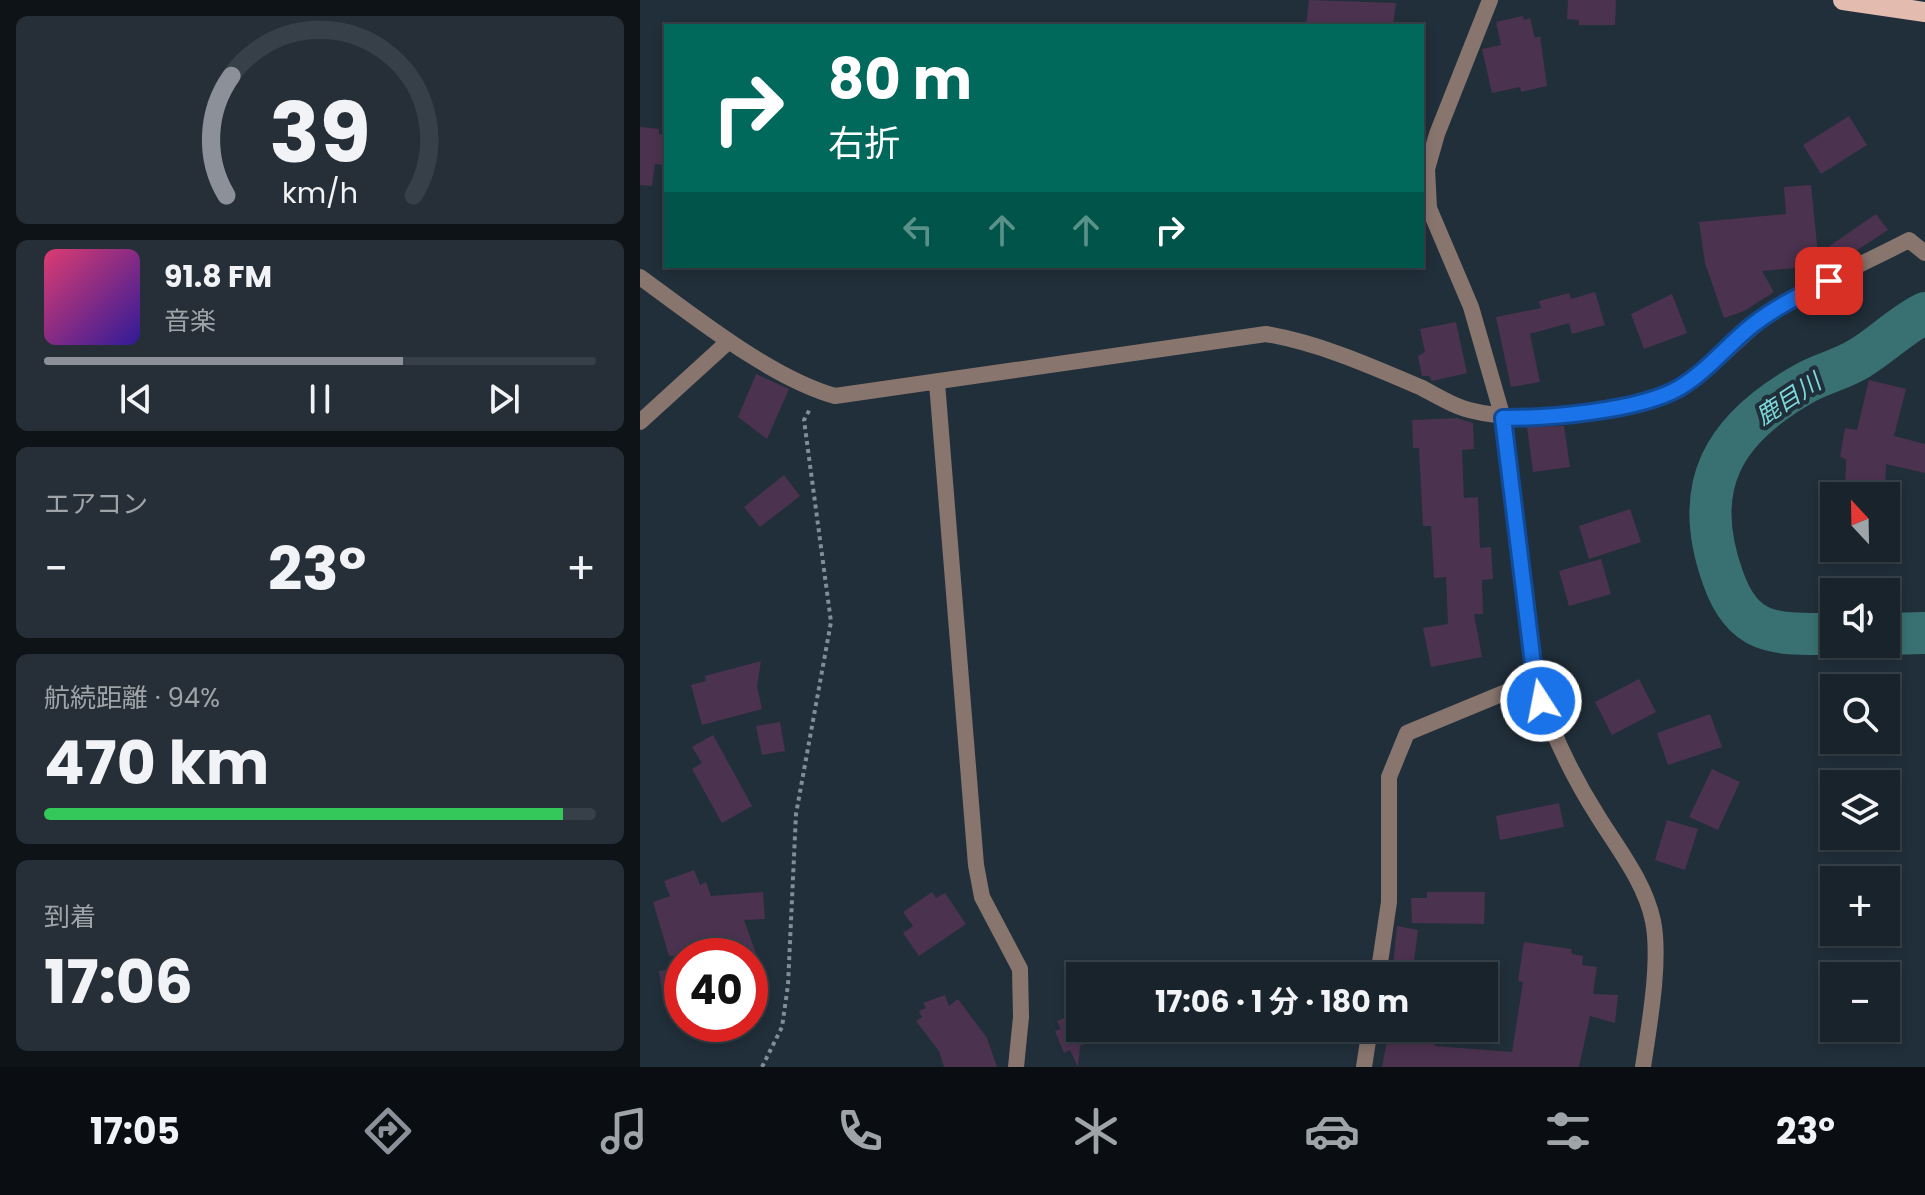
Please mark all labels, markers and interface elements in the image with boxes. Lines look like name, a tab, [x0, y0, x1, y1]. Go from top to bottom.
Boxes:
text: 80 m	[828, 40, 972, 119]
icon: right	[696, 56, 800, 160]
text: 39	[269, 75, 371, 191]
text: 右折	[828, 118, 900, 169]
text: km/h	[282, 173, 358, 213]
icon: left	[896, 208, 940, 252]
icon: ahead	[980, 208, 1024, 252]
icon: ahead	[1064, 208, 1108, 252]
icon: right	[1148, 208, 1192, 252]
pin	[1795, 247, 1863, 315]
text: 91.8 FM	[164, 255, 272, 298]
icon: arrive	[1807, 259, 1851, 303]
text: 音楽	[164, 303, 216, 339]
water label: 鹿目川	[1749, 364, 1830, 432]
icon: previous	[114, 377, 158, 421]
icon: pause	[298, 377, 342, 421]
icon: next	[482, 377, 526, 421]
north arrow	[1820, 482, 1900, 562]
map controls	[1820, 482, 1900, 1042]
text: エアコン	[44, 486, 148, 522]
text: 23°	[268, 527, 366, 611]
text: −	[44, 538, 68, 599]
text: +	[566, 538, 596, 599]
button: sound	[1820, 578, 1900, 658]
position arrow	[1499, 659, 1583, 743]
button: search	[1820, 674, 1900, 754]
text: 航続距離 · 94%	[44, 680, 220, 716]
text: 470 km	[44, 721, 269, 805]
button: layers	[1820, 770, 1900, 850]
button: +	[1820, 866, 1900, 946]
text: 到着	[44, 899, 96, 935]
speed limit sign: 40	[664, 938, 768, 1042]
text: 17:06	[44, 940, 193, 1024]
button: −	[1820, 962, 1900, 1042]
text: 17:06 · 1 分 · 180 m	[1155, 980, 1409, 1023]
icon: directions	[360, 1103, 416, 1159]
icon: music	[596, 1103, 652, 1159]
icon: phone	[832, 1103, 888, 1159]
icon: climate	[1068, 1103, 1124, 1159]
icon: car	[1304, 1103, 1360, 1159]
icon: filters	[1540, 1103, 1596, 1159]
text: 17:05	[90, 1106, 180, 1157]
text: 23°	[1776, 1106, 1835, 1157]

